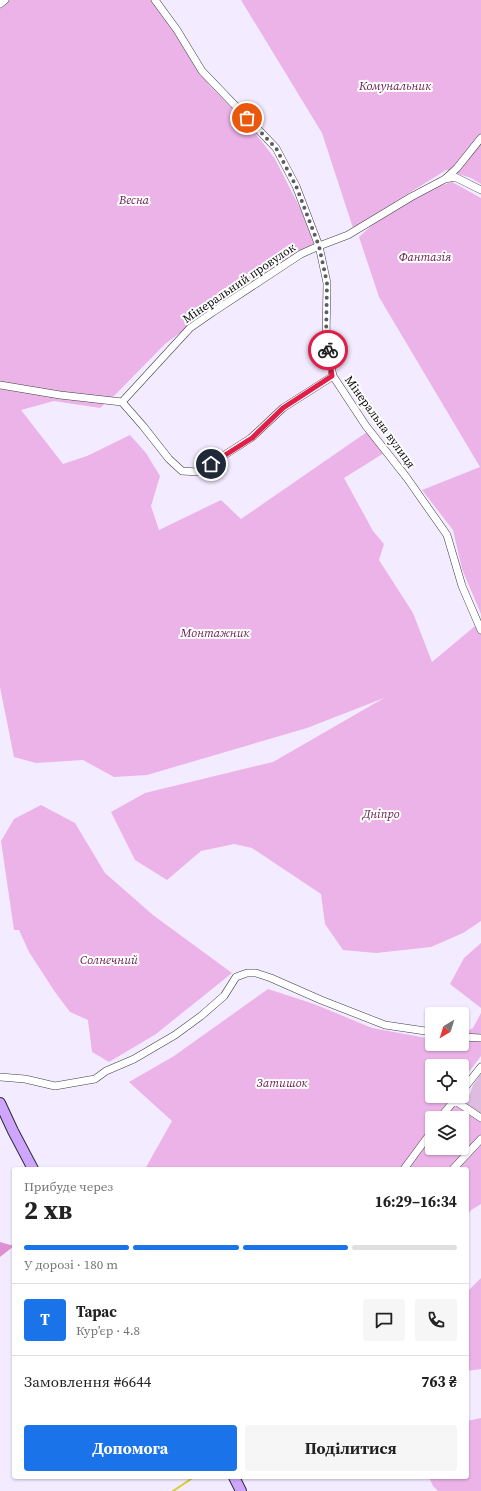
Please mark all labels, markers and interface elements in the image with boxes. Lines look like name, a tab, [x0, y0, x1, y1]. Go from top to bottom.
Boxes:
park label: Комунальник	[358, 78, 431, 94]
pin	[230, 101, 264, 135]
icon: bag	[236, 107, 258, 129]
park label: Весна	[118, 192, 150, 208]
street label: Мінеральний провулок	[180, 239, 299, 327]
park label: Фантазія	[399, 249, 451, 265]
courier	[308, 330, 348, 370]
icon: bike	[317, 339, 339, 361]
street label: Мінеральна вулиця	[341, 373, 419, 471]
pin	[194, 447, 228, 481]
icon: home	[200, 453, 222, 475]
park label: Монтажник	[180, 625, 250, 641]
park label: Дніпро	[361, 806, 400, 822]
park label: Солнечний	[80, 952, 138, 968]
north arrow	[425, 1007, 469, 1051]
map controls	[425, 1007, 469, 1155]
button: locate	[425, 1059, 469, 1103]
park label: Затишок	[257, 1075, 307, 1091]
button: layers	[425, 1111, 469, 1155]
text: Прибуде через	[24, 1178, 113, 1195]
text: 16:29–16:34	[375, 1191, 457, 1212]
text: 2 хв	[24, 1192, 72, 1228]
text: У дорозі · 180 m	[24, 1256, 118, 1273]
button: chat	[363, 1299, 405, 1341]
button: phone	[415, 1299, 457, 1341]
text: Тарас	[76, 1301, 117, 1322]
text: Т	[40, 1309, 50, 1330]
text: Кур’єр · 4.8	[76, 1322, 140, 1339]
text: Замовлення #6644	[24, 1371, 151, 1392]
text: 763 ₴	[421, 1371, 457, 1392]
button: Допомога	[24, 1425, 237, 1471]
button: Поділитися	[245, 1425, 457, 1471]

